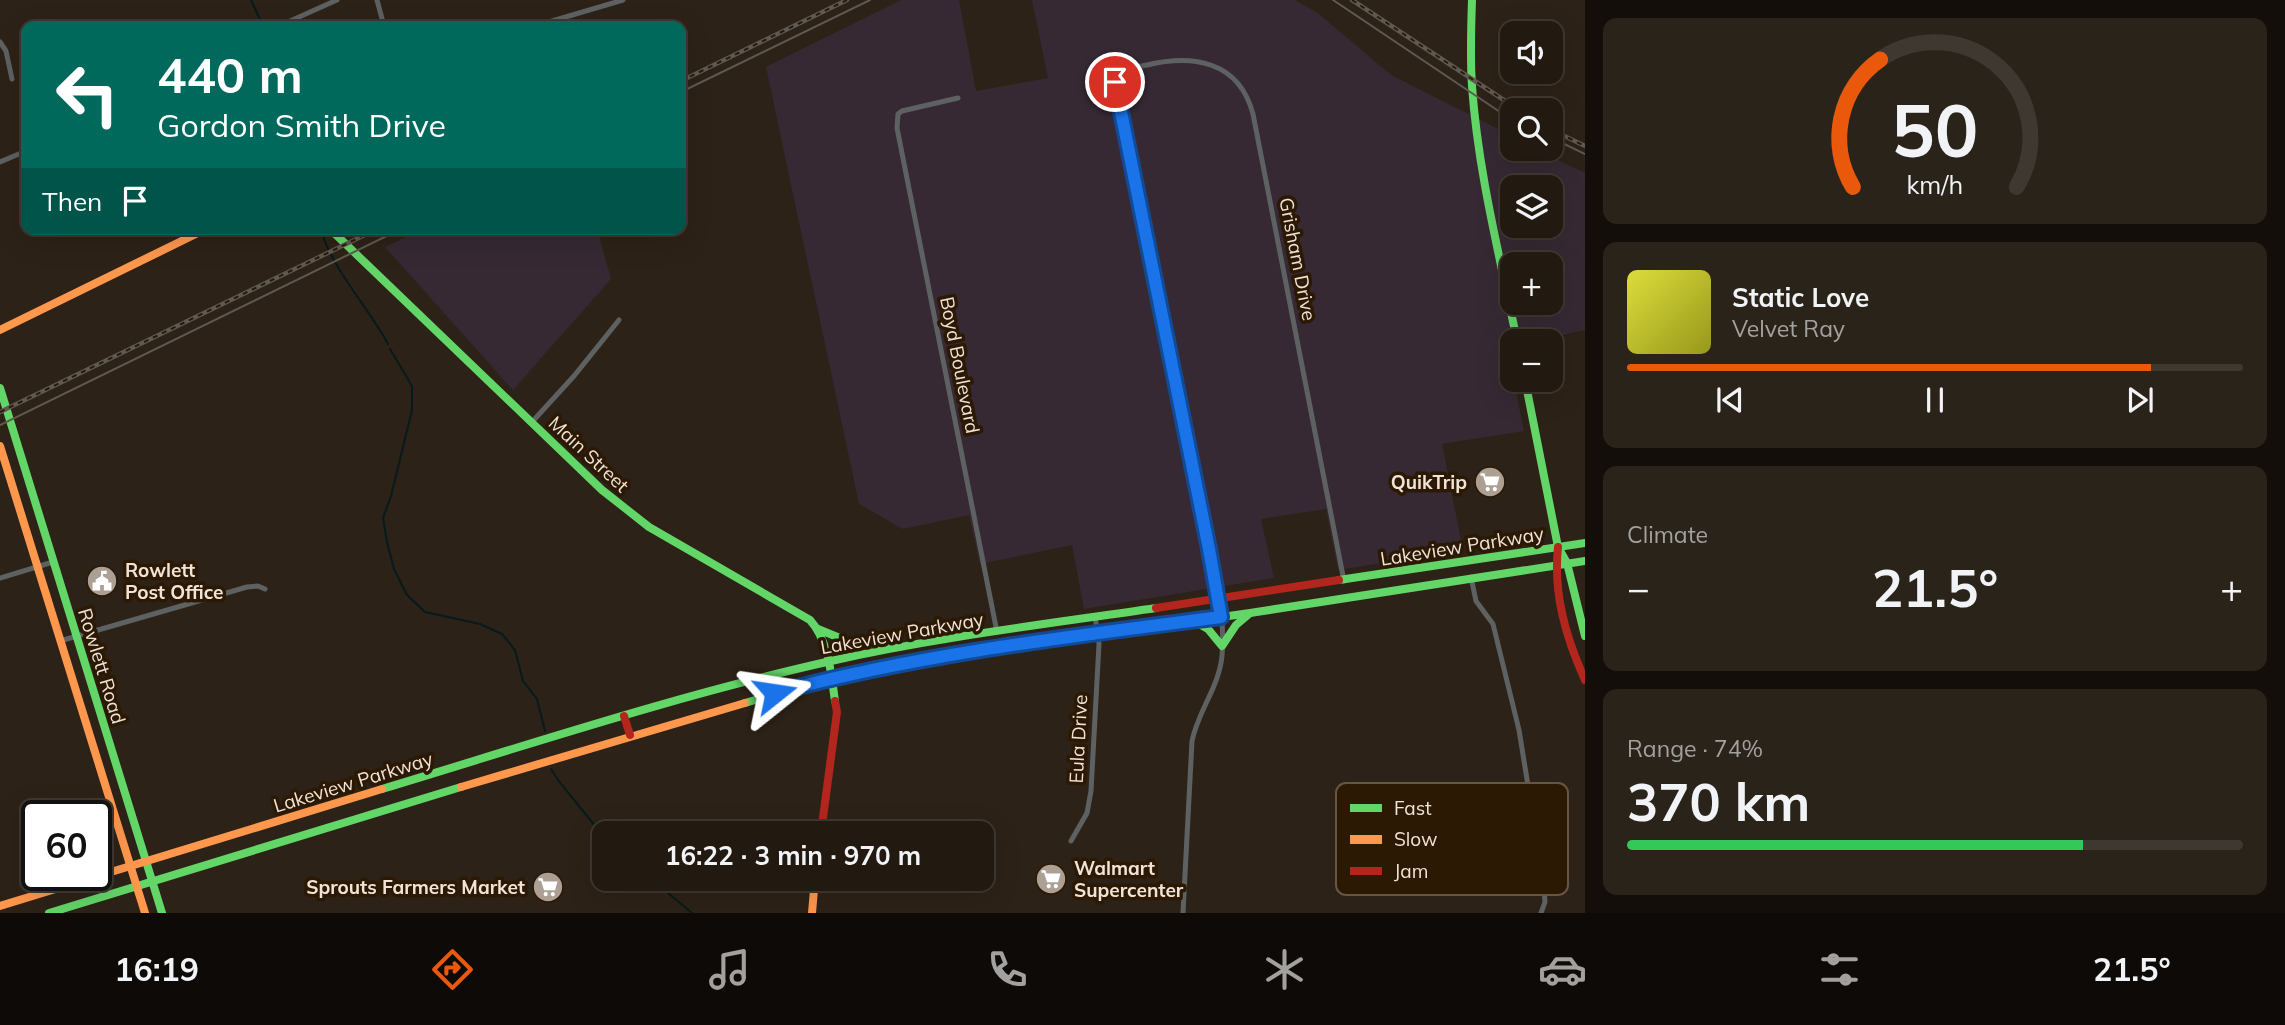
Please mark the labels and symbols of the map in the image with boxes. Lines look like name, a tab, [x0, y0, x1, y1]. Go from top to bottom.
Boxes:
pin	[1085, 52, 1145, 112]
street label: Grisham Drive	[1274, 195, 1322, 323]
street label: Boyd Boulevard	[935, 295, 985, 435]
street label: Main Street	[544, 411, 634, 497]
supermarket icon: QuikTrip	[1473, 465, 1507, 499]
place label: QuikTrip	[1391, 470, 1467, 494]
street label: Lakeview Parkway	[1379, 521, 1545, 571]
place label: Rowlett Post Office	[125, 558, 223, 604]
public building icon: Rowlett Post Office	[85, 564, 119, 598]
street label: Rowlett Road	[73, 605, 131, 727]
street label: Lakeview Parkway	[819, 607, 985, 659]
position arrow	[738, 656, 812, 730]
street label: Eula Drive	[1064, 694, 1092, 784]
street label: Lakeview Parkway	[270, 746, 436, 818]
legend	[1336, 783, 1568, 895]
text: Fast	[1394, 796, 1432, 820]
speed limit sign: 60	[21, 800, 112, 891]
text: Slow	[1394, 827, 1438, 851]
place label: Walmart Supercenter	[1074, 856, 1184, 902]
text: Jam	[1394, 859, 1428, 883]
supermarket icon: Walmart Supercenter	[1034, 862, 1068, 896]
supermarket icon: Sprouts Farmers Market	[531, 870, 565, 904]
place label: Sprouts Farmers Market	[306, 875, 525, 899]

